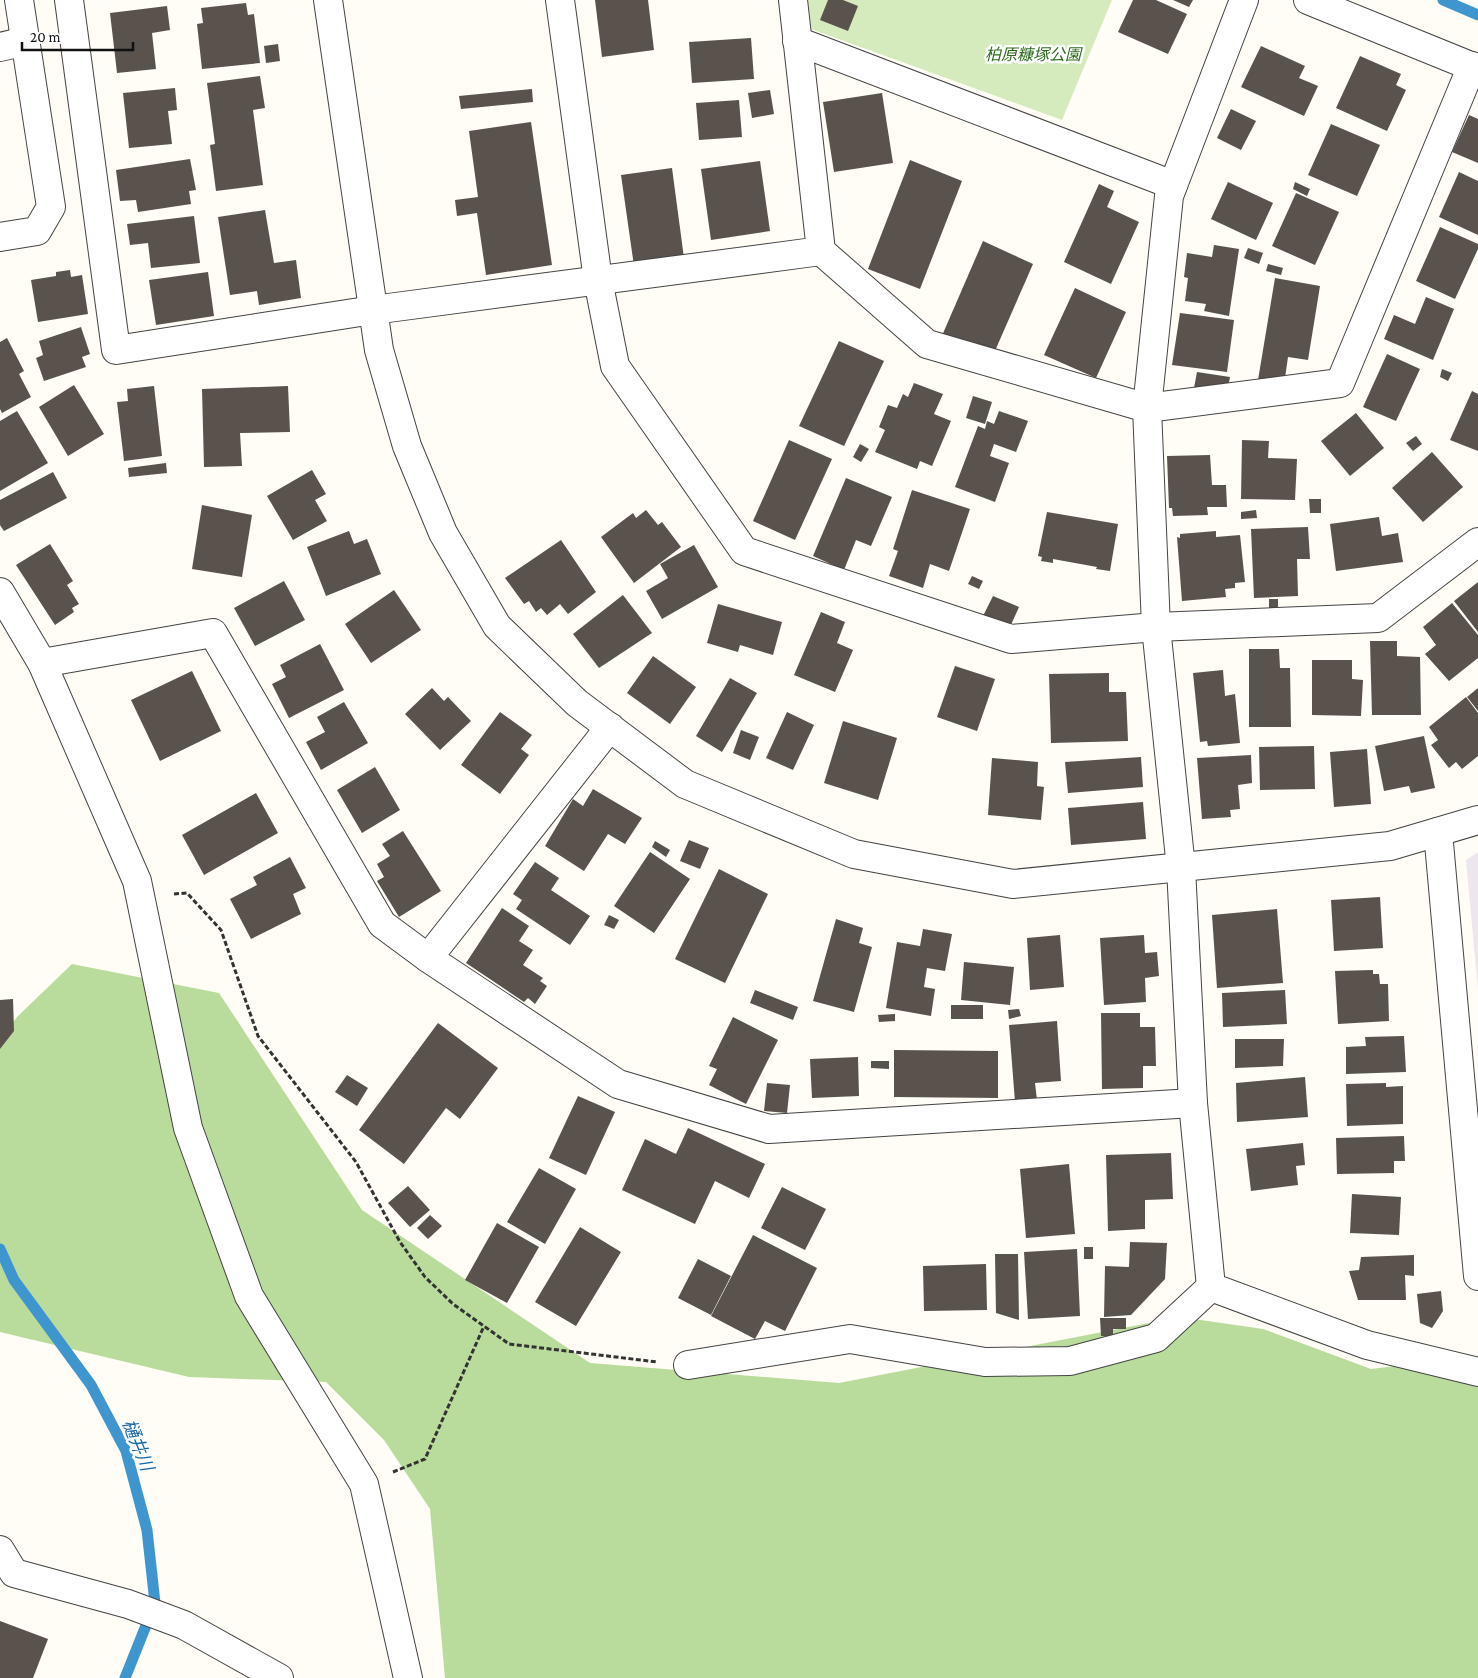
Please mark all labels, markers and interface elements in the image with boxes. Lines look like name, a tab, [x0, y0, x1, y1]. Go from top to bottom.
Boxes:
scale bar	[22, 20, 134, 52]
text: 20 m	[30, 29, 61, 45]
park label: 柏原糠塚公園	[985, 46, 1083, 63]
water label: 樋井川	[119, 1416, 158, 1476]

